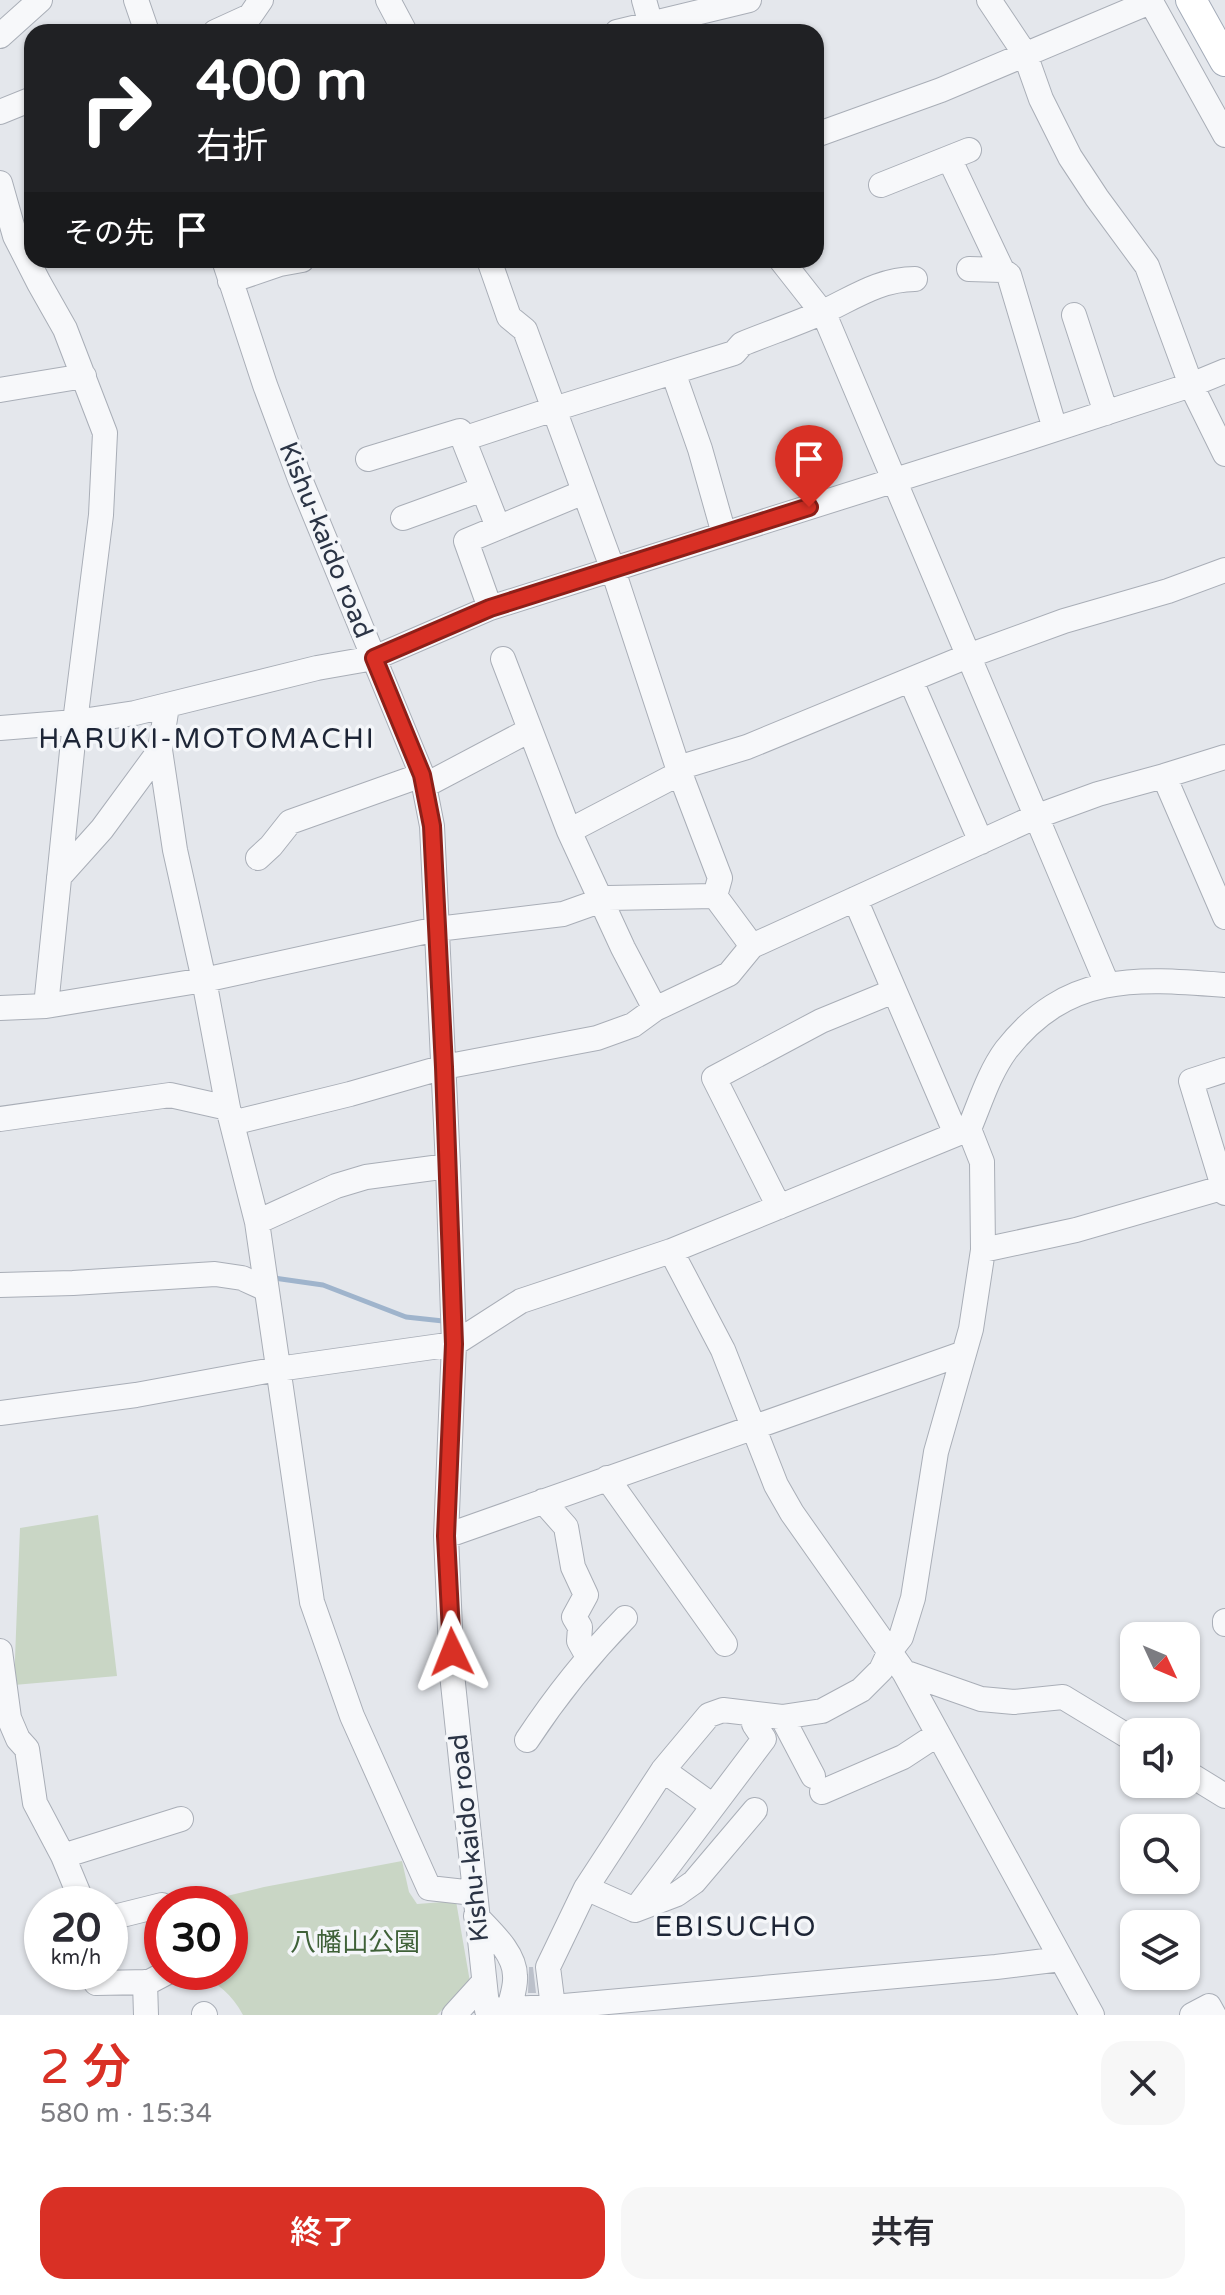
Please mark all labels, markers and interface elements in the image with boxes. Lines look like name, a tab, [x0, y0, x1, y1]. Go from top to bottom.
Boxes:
text: 400 m	[196, 48, 367, 115]
icon: right	[64, 56, 168, 160]
text: 右折	[196, 125, 268, 168]
icon: arrive	[170, 208, 214, 252]
text: その先	[64, 215, 154, 252]
pin	[775, 425, 843, 507]
street label: Kishu-kaido road	[272, 437, 380, 643]
icon: arrive	[787, 437, 831, 481]
district label: HARUKI-MOTOMACHI	[38, 722, 376, 756]
position arrow	[410, 1610, 494, 1694]
north arrow	[1120, 1622, 1200, 1702]
map controls	[1120, 1622, 1200, 1990]
button: sound	[1120, 1718, 1200, 1798]
street label: Kishu-kaido road	[443, 1732, 495, 1944]
button: search	[1120, 1814, 1200, 1894]
speed limit sign: 30	[144, 1886, 248, 1990]
text: 20	[51, 1904, 101, 1952]
district label: EBISUCHO	[654, 1910, 818, 1944]
button: layers	[1120, 1910, 1200, 1990]
park label: 八幡山公園	[290, 1927, 420, 1958]
text: km/h	[51, 1946, 101, 1970]
text: 2 分	[40, 2039, 131, 2097]
button: close	[1101, 2041, 1185, 2125]
text: 580 m · 15:34	[40, 2098, 212, 2129]
button: 終了	[40, 2187, 605, 2279]
button: 共有	[621, 2187, 1185, 2279]

